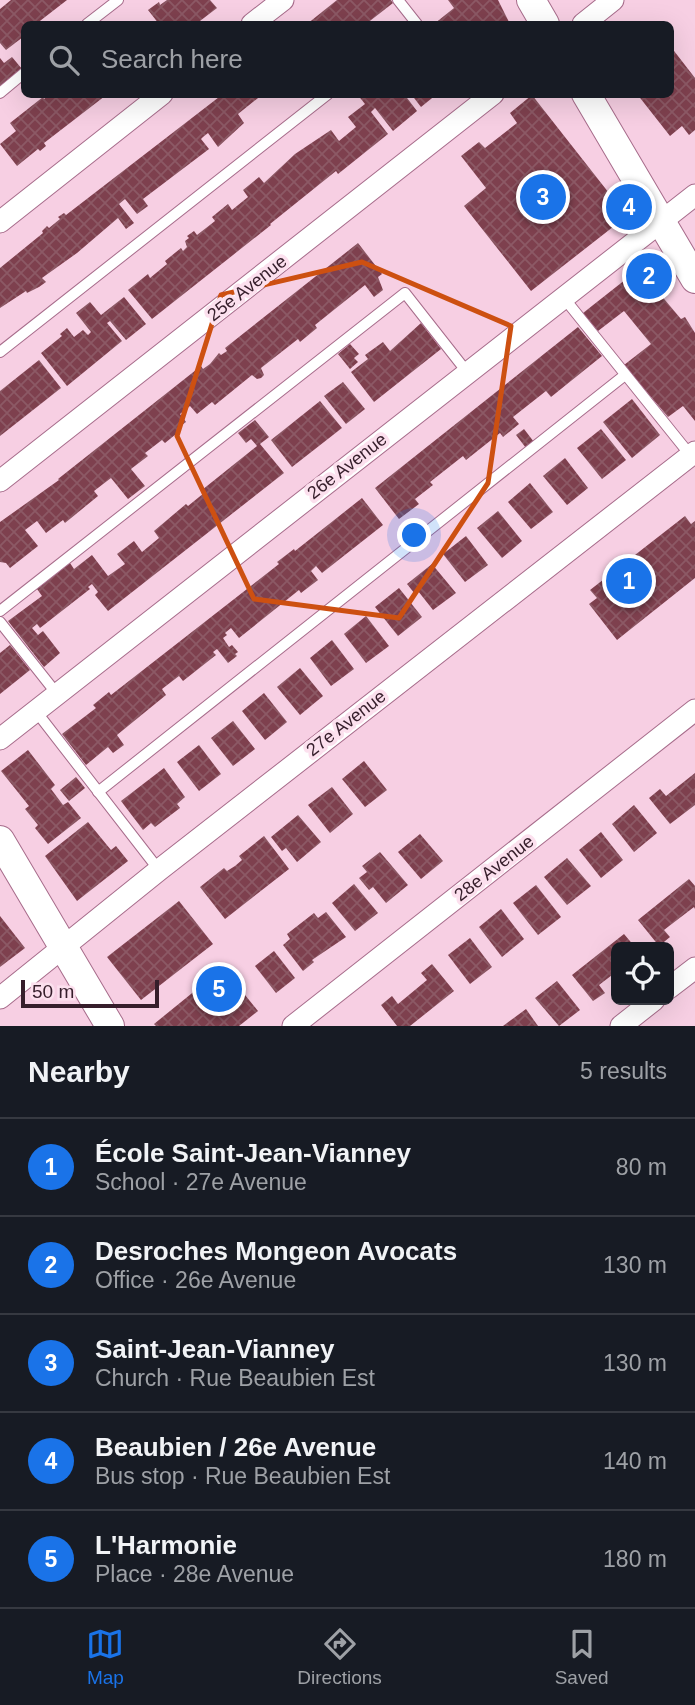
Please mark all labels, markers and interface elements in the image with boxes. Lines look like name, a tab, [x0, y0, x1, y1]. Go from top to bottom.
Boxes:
search box	[21, 21, 674, 98]
icon: search	[45, 41, 83, 79]
text: Search here	[101, 44, 243, 74]
pin: 3	[520, 171, 566, 223]
pin: 4	[606, 181, 652, 233]
pin: 2	[626, 250, 672, 302]
street label: 25e Avenue	[204, 251, 290, 325]
street label: 26e Avenue	[304, 429, 390, 503]
your location	[397, 518, 431, 552]
pin: 1	[606, 555, 652, 607]
street label: 27e Avenue	[303, 686, 389, 760]
street label: 28e Avenue	[451, 831, 537, 905]
map controls	[611, 942, 674, 1005]
button: locate	[611, 942, 674, 1005]
pin: 5	[196, 963, 242, 1015]
scale bar	[21, 977, 159, 1009]
text: 50 m	[32, 981, 74, 1002]
text: Nearby	[28, 1055, 130, 1088]
text: 5 results	[580, 1058, 667, 1084]
text: École Saint-Jean-Vianney	[95, 1138, 411, 1168]
text: 1	[45, 1154, 57, 1180]
text: 80 m	[616, 1154, 667, 1180]
text: School · 27e Avenue	[95, 1169, 307, 1195]
text: Desroches Mongeon Avocats	[95, 1236, 457, 1266]
text: 2	[45, 1252, 57, 1278]
text: 130 m	[603, 1252, 667, 1278]
text: Office · 26e Avenue	[95, 1267, 296, 1293]
text: Saint-Jean-Vianney	[95, 1334, 334, 1364]
text: 3	[45, 1350, 57, 1376]
text: 130 m	[603, 1350, 667, 1376]
text: Church · Rue Beaubien Est	[95, 1365, 375, 1391]
text: Beaubien / 26e Avenue	[95, 1432, 376, 1462]
text: 4	[45, 1448, 57, 1474]
text: 140 m	[603, 1448, 667, 1474]
text: Bus stop · Rue Beaubien Est	[95, 1463, 390, 1489]
text: L'Harmonie	[95, 1530, 237, 1560]
text: 5	[45, 1546, 57, 1572]
text: 180 m	[603, 1546, 667, 1572]
text: Place · 28e Avenue	[95, 1561, 294, 1587]
tab: Map	[86, 1625, 124, 1689]
tab: Directions	[297, 1625, 382, 1689]
tab: Saved	[555, 1625, 609, 1689]

